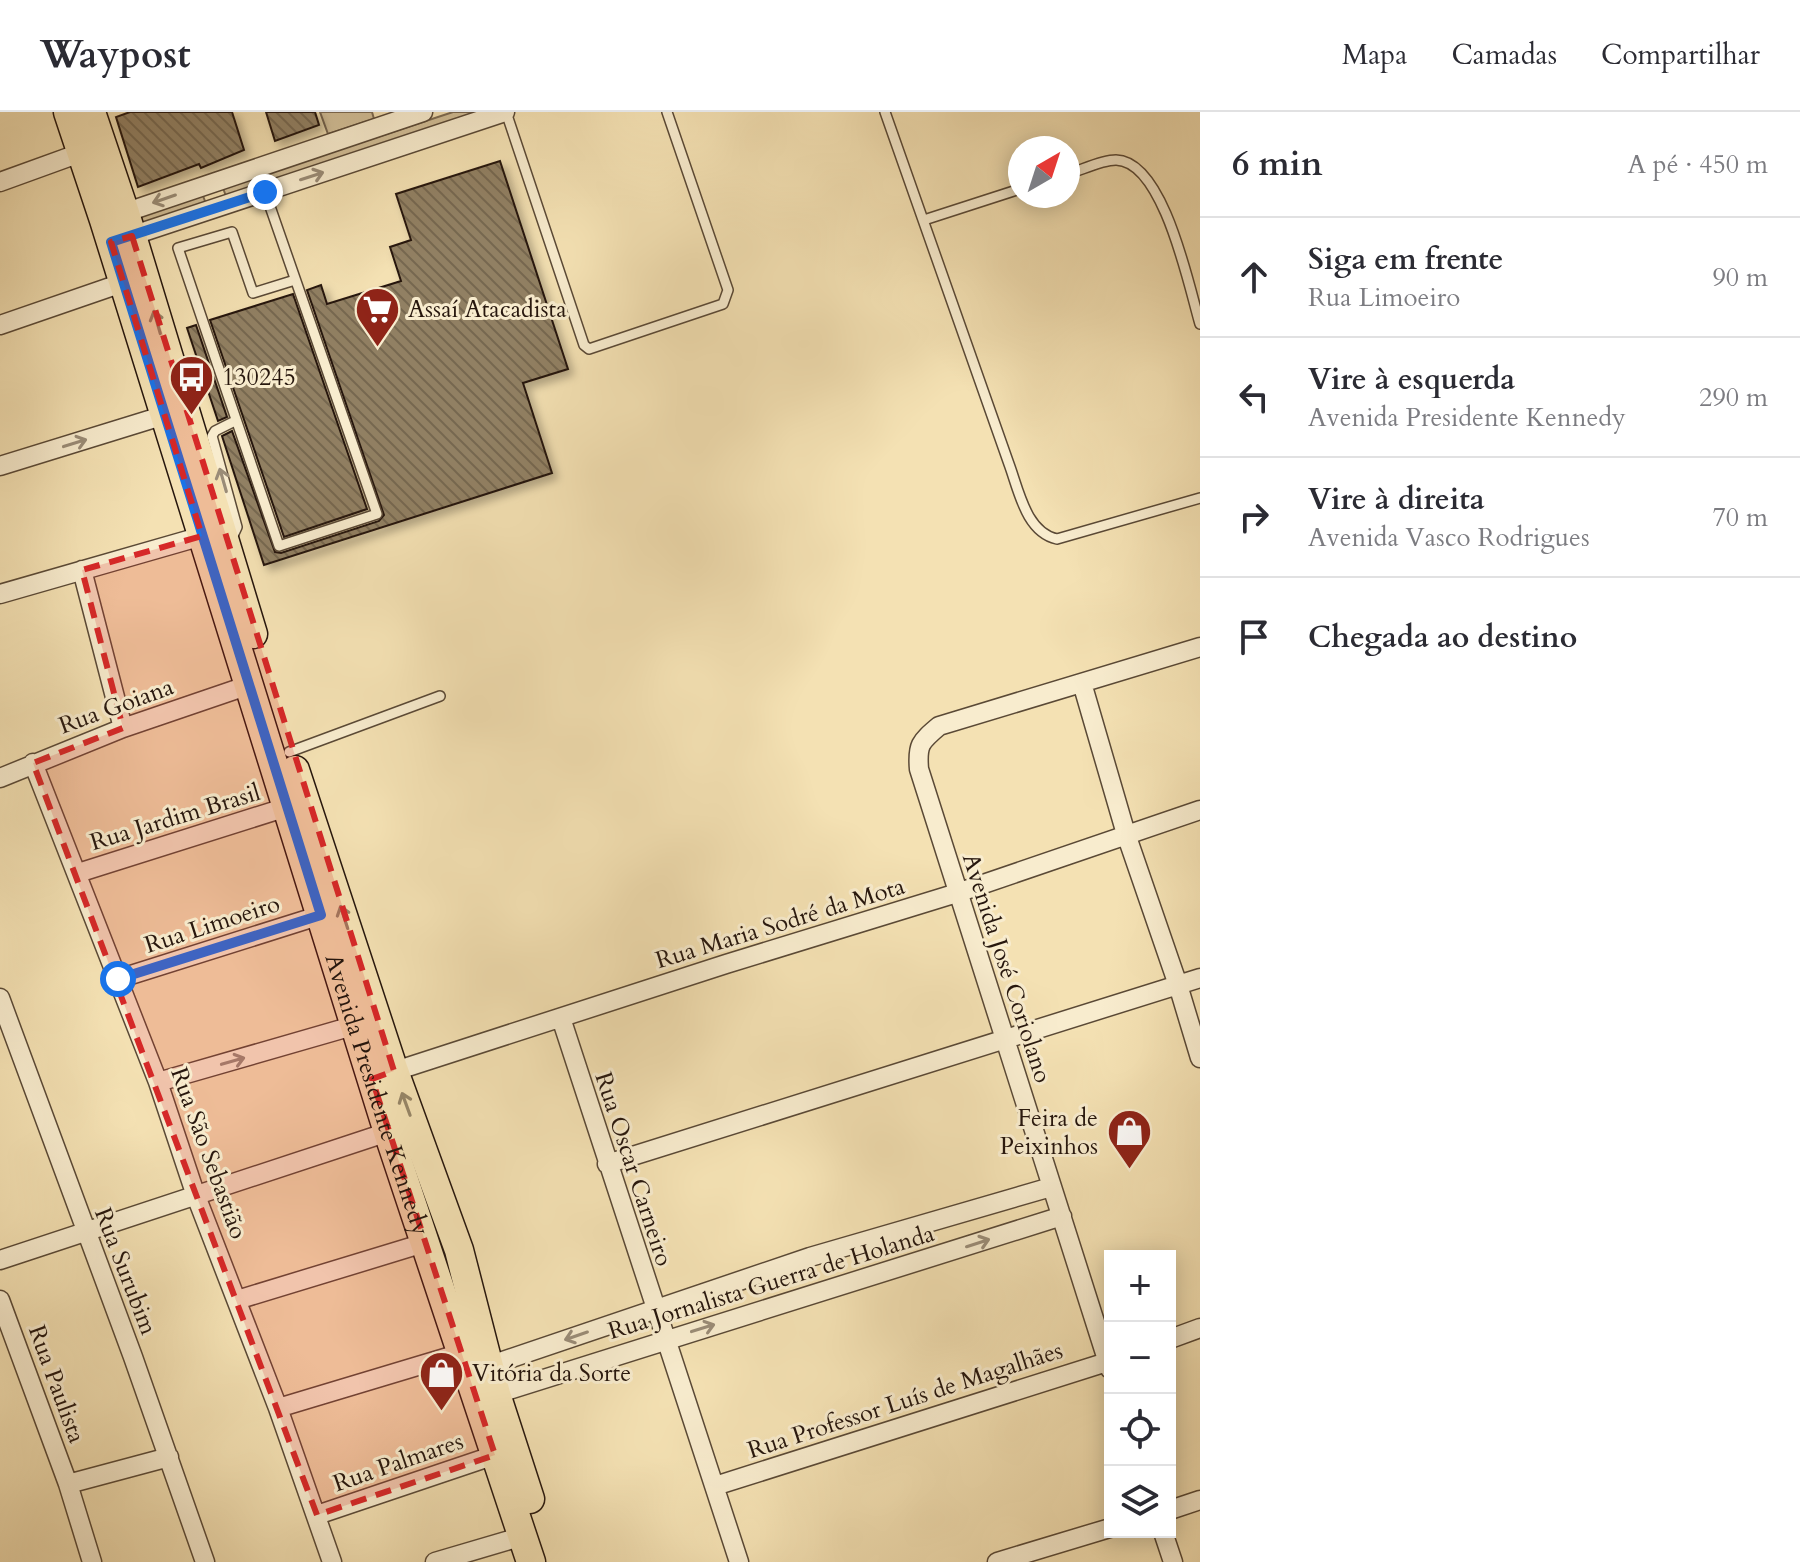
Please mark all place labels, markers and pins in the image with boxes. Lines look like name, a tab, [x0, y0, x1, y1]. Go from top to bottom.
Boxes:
supermarket icon: Assaí Atacadista	[353, 285, 401, 348]
place label: Assaí Atacadista	[408, 293, 567, 326]
bus stop icon: 130245	[167, 353, 215, 416]
place label: 130245	[222, 361, 296, 394]
place label: Feira de Peixinhos	[1000, 1102, 1098, 1163]
shop icon: Feira de Peixinhos	[1105, 1108, 1153, 1171]
shop icon: Vitória da Sorte	[417, 1349, 465, 1412]
place label: Vitória da Sorte	[472, 1357, 631, 1390]

